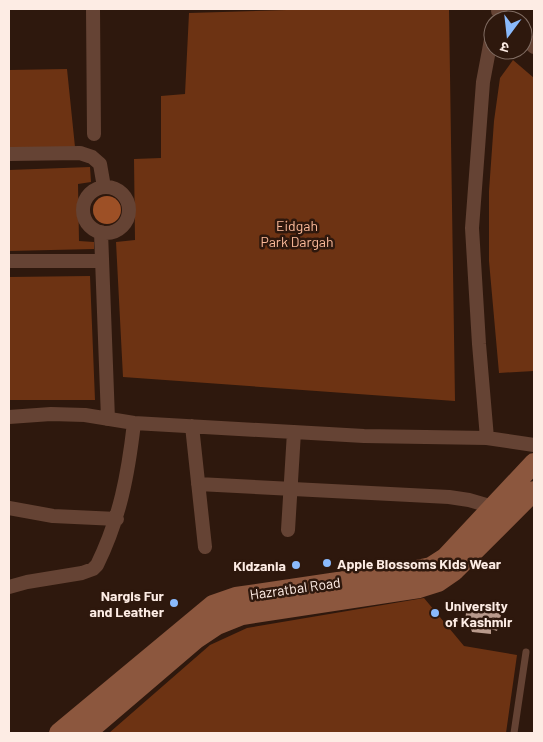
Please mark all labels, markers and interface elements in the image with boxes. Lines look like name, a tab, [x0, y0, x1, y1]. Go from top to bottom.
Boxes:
north arrow	[483, 10, 533, 60]
text: उ	[498, 39, 511, 57]
park label: Eidgah Park Dargah	[260, 217, 334, 250]
place label: Apple Blossoms Kids Wear	[337, 555, 502, 572]
place label: Kidzania	[233, 557, 286, 574]
marker: Apple Blossoms Kids Wear	[321, 557, 333, 569]
marker: Kidzania	[290, 559, 302, 571]
street label: Hazratbal Road	[248, 573, 342, 603]
place label: Nargis Fur and Leather	[90, 587, 165, 620]
marker: Nargis Fur and Leather	[168, 597, 180, 609]
place label: University of Kashmir	[445, 597, 513, 630]
marker: University of Kashmir	[429, 607, 441, 619]

